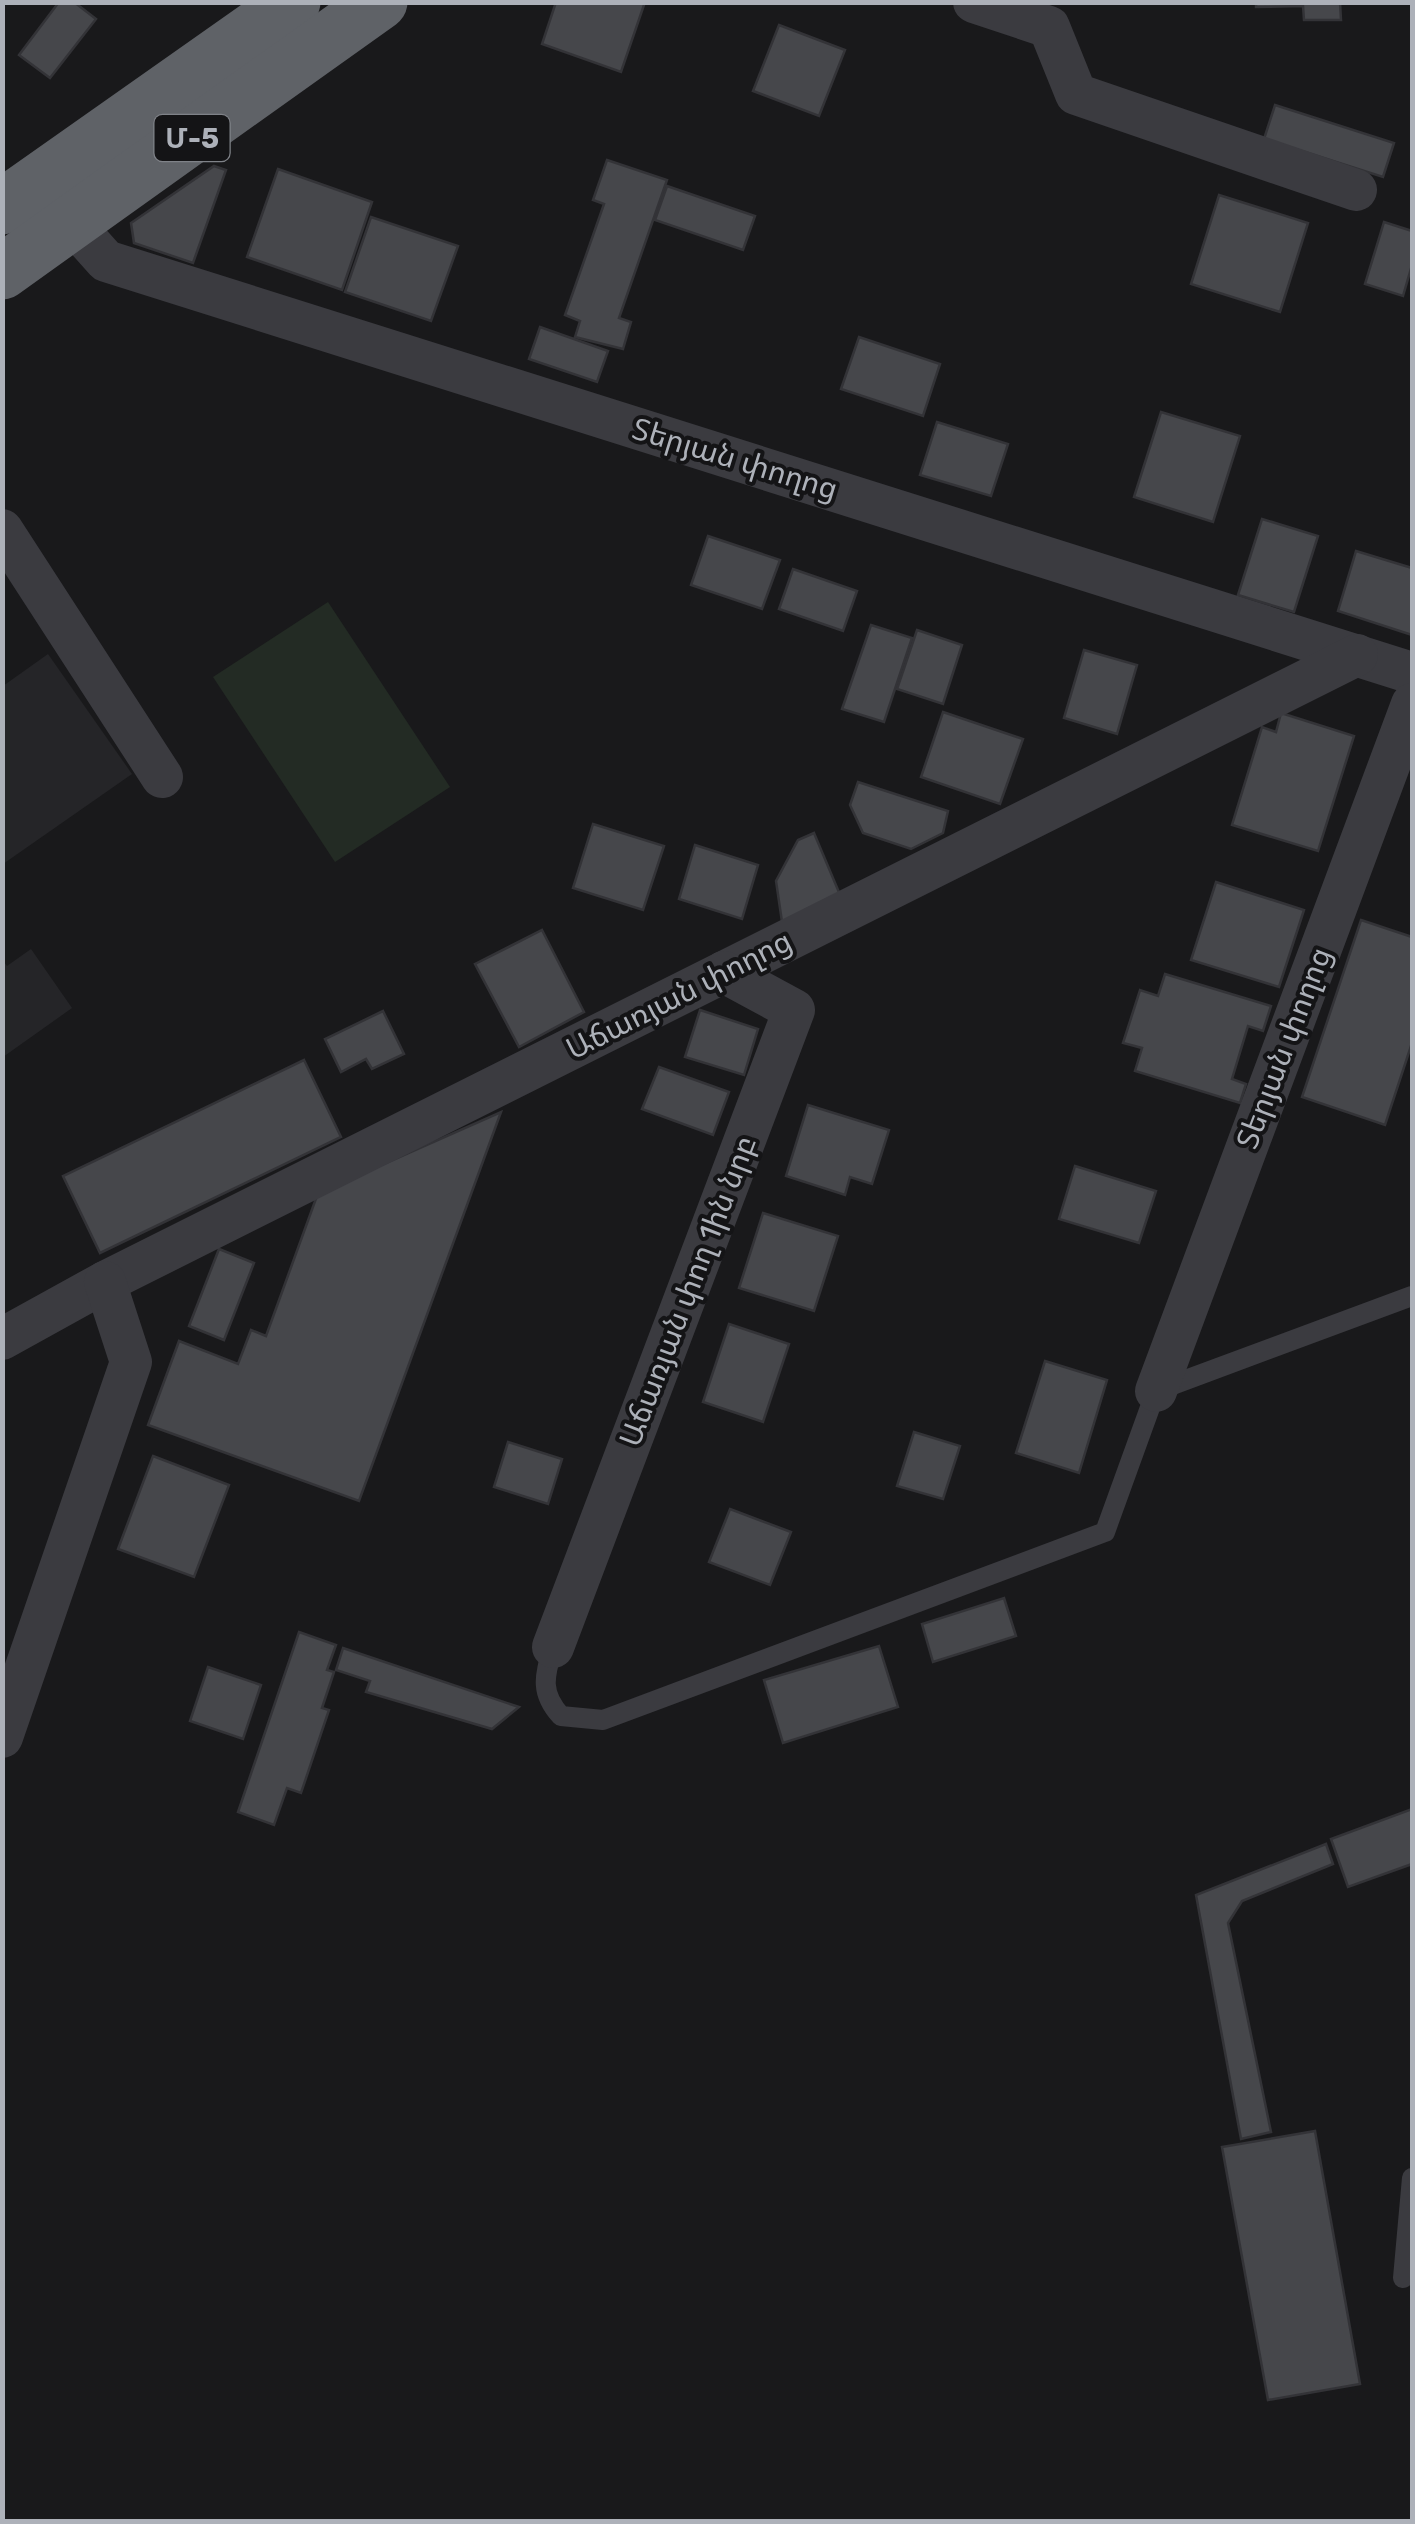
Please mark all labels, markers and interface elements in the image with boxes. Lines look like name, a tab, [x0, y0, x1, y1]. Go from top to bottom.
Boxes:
road number: Մ-5	[154, 115, 230, 161]
street label: Տերյան փողոց	[628, 411, 842, 507]
street label: Աճառյան փողոց	[560, 923, 798, 1067]
street label: Տերյան փողոց	[1229, 942, 1339, 1154]
street label: Աճառյան փող 1ին նրբ	[612, 1130, 764, 1452]

